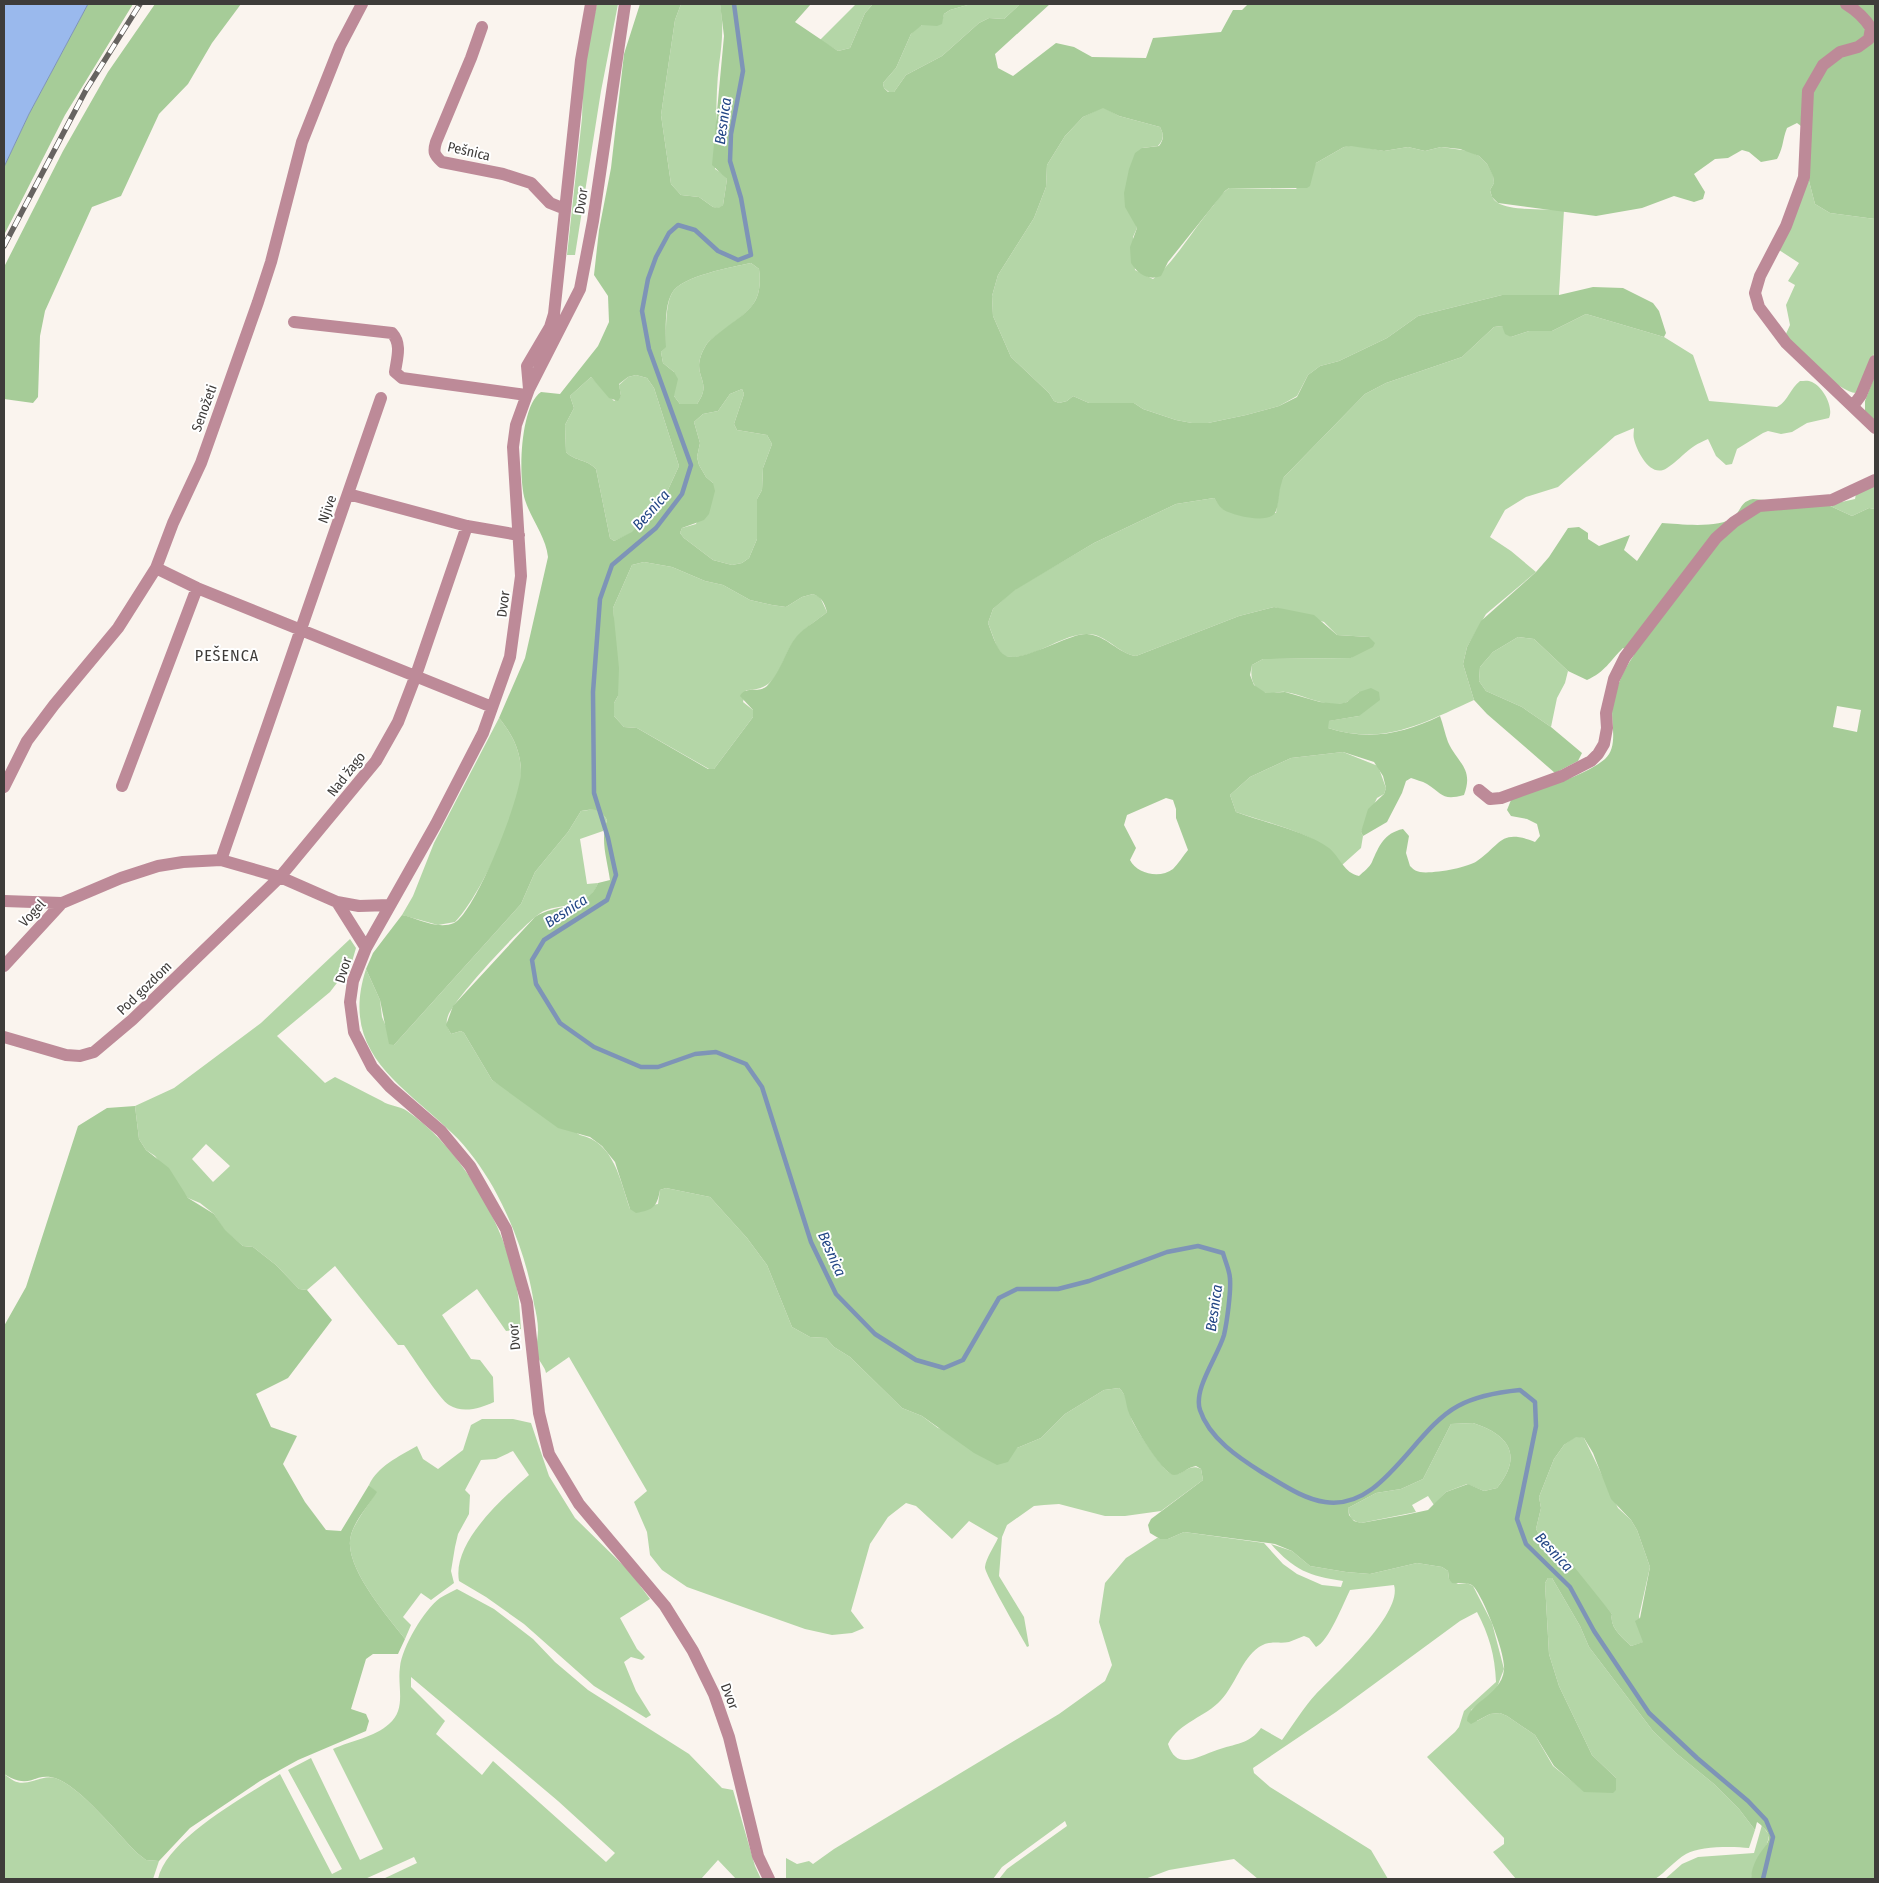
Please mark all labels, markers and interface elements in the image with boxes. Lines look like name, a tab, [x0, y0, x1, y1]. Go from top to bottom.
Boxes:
water label: Besnica	[711, 96, 735, 146]
street label: Pešnica	[446, 138, 492, 165]
street label: Dvor	[571, 187, 592, 215]
street label: Senožeti	[188, 382, 221, 434]
water label: Besnica	[629, 486, 673, 534]
street label: Njive	[315, 493, 340, 526]
street label: Dvor	[493, 590, 514, 618]
district label: PEŠENCA	[195, 645, 259, 665]
street label: Nad žago	[324, 749, 369, 800]
water label: Besnica	[541, 890, 591, 931]
street label: Vogel	[16, 896, 49, 931]
street label: Dvor	[331, 955, 356, 985]
street label: Pod gozdom	[113, 958, 175, 1019]
water label: Besnica	[814, 1229, 850, 1279]
water label: Besnica	[1202, 1283, 1226, 1333]
street label: Dvor	[505, 1323, 524, 1351]
water label: Besnica	[1531, 1529, 1577, 1576]
street label: Dvor	[717, 1681, 742, 1712]

